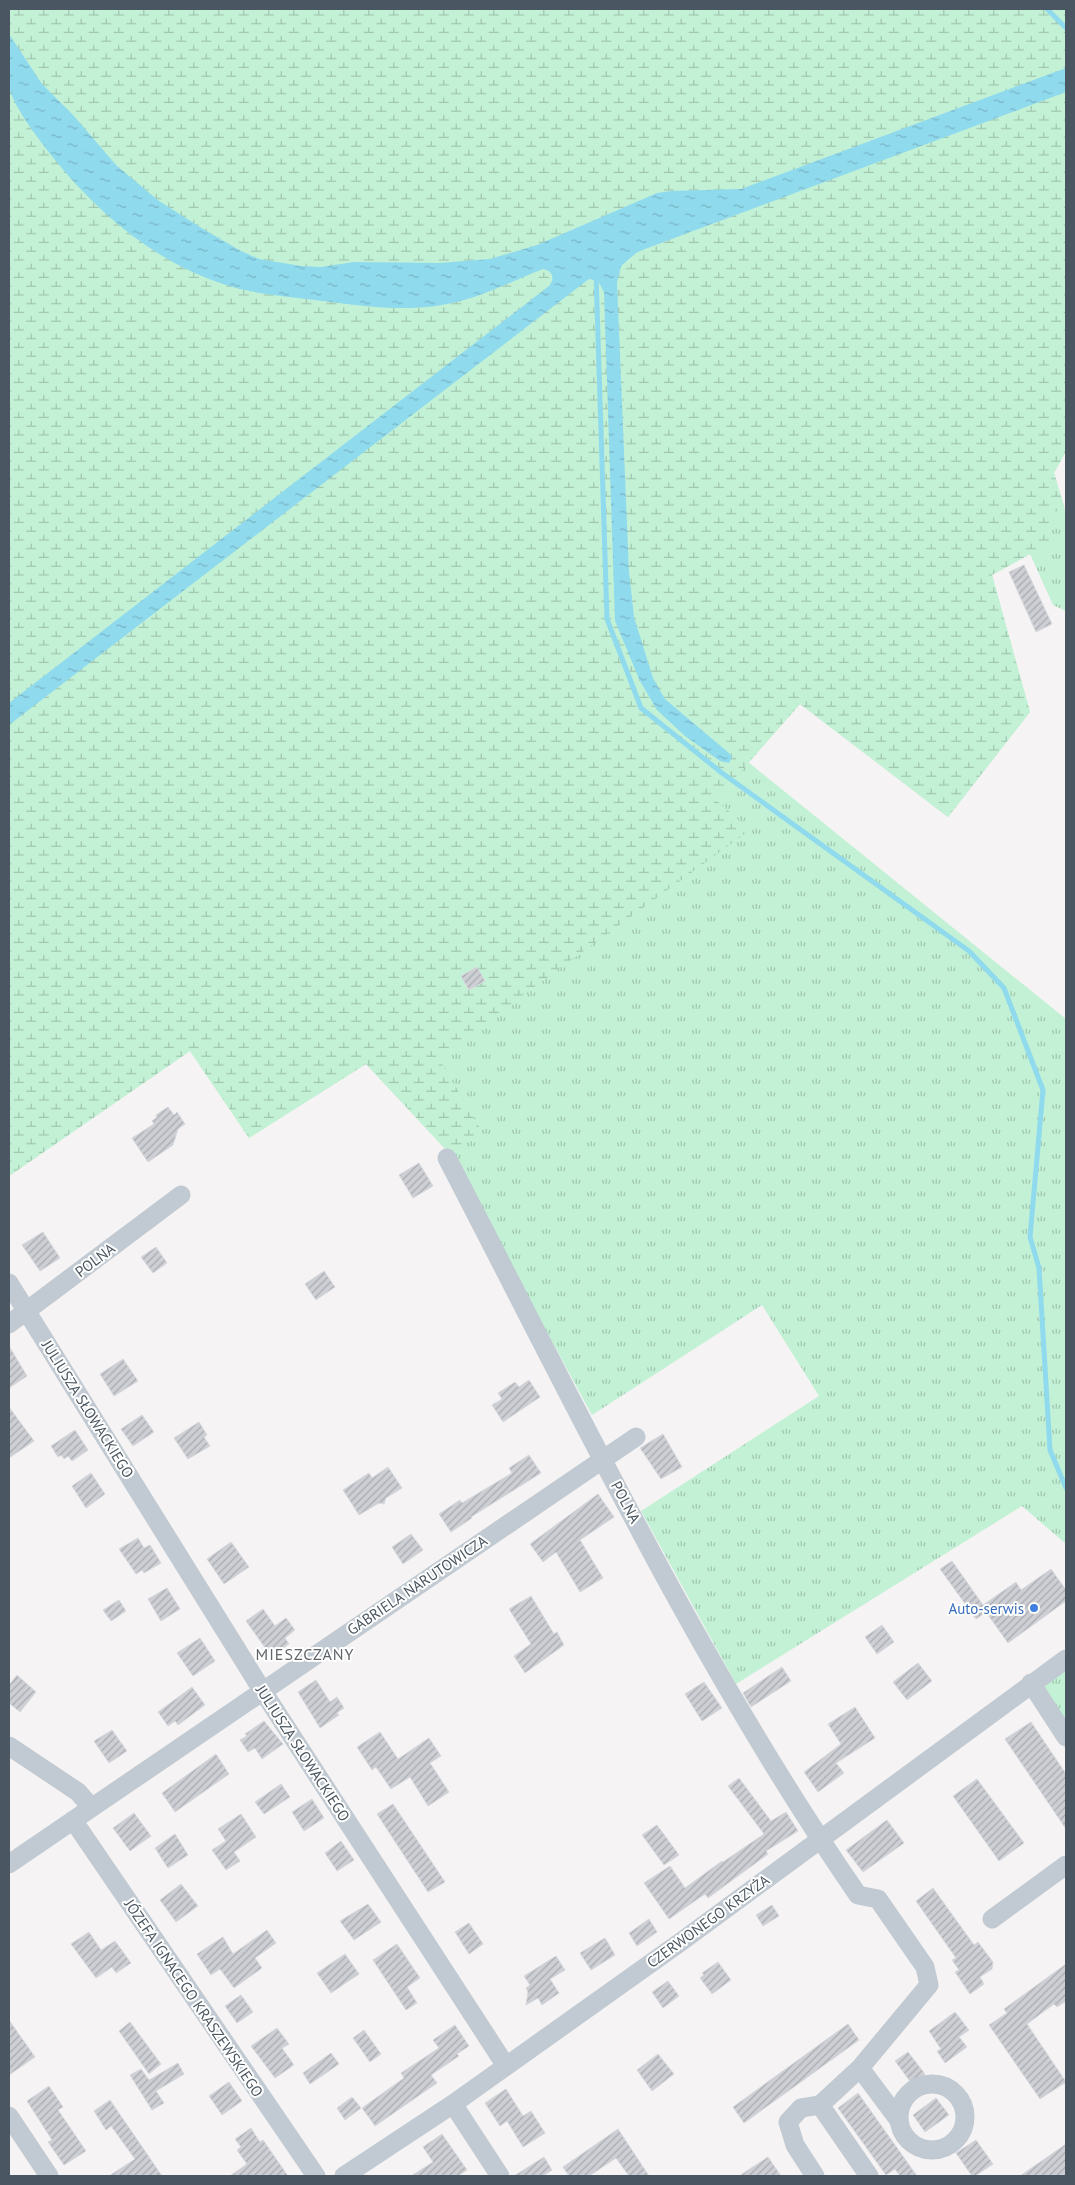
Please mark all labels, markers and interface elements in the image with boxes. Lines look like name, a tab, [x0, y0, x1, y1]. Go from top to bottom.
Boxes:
street label: POLNA	[71, 1239, 119, 1281]
street label: JULIUSZA SŁOWACKIEGO	[37, 1336, 138, 1481]
street label: POLNA	[607, 1478, 645, 1527]
street label: GABRIELA NARUTOWICZA	[343, 1531, 491, 1639]
place label: Auto-serwis	[948, 1599, 1024, 1618]
marker: Auto-serwis	[1028, 1602, 1040, 1614]
district label: MIESZCZANY	[256, 1644, 354, 1664]
street label: JULIUSZA SŁOWACKIEGO	[251, 1680, 354, 1825]
street label: CZERWONEGO KRZYŻA	[643, 1870, 773, 1972]
street label: JÓZEFA IGNACEGO KRASZEWSKIEGO	[120, 1895, 267, 2101]

